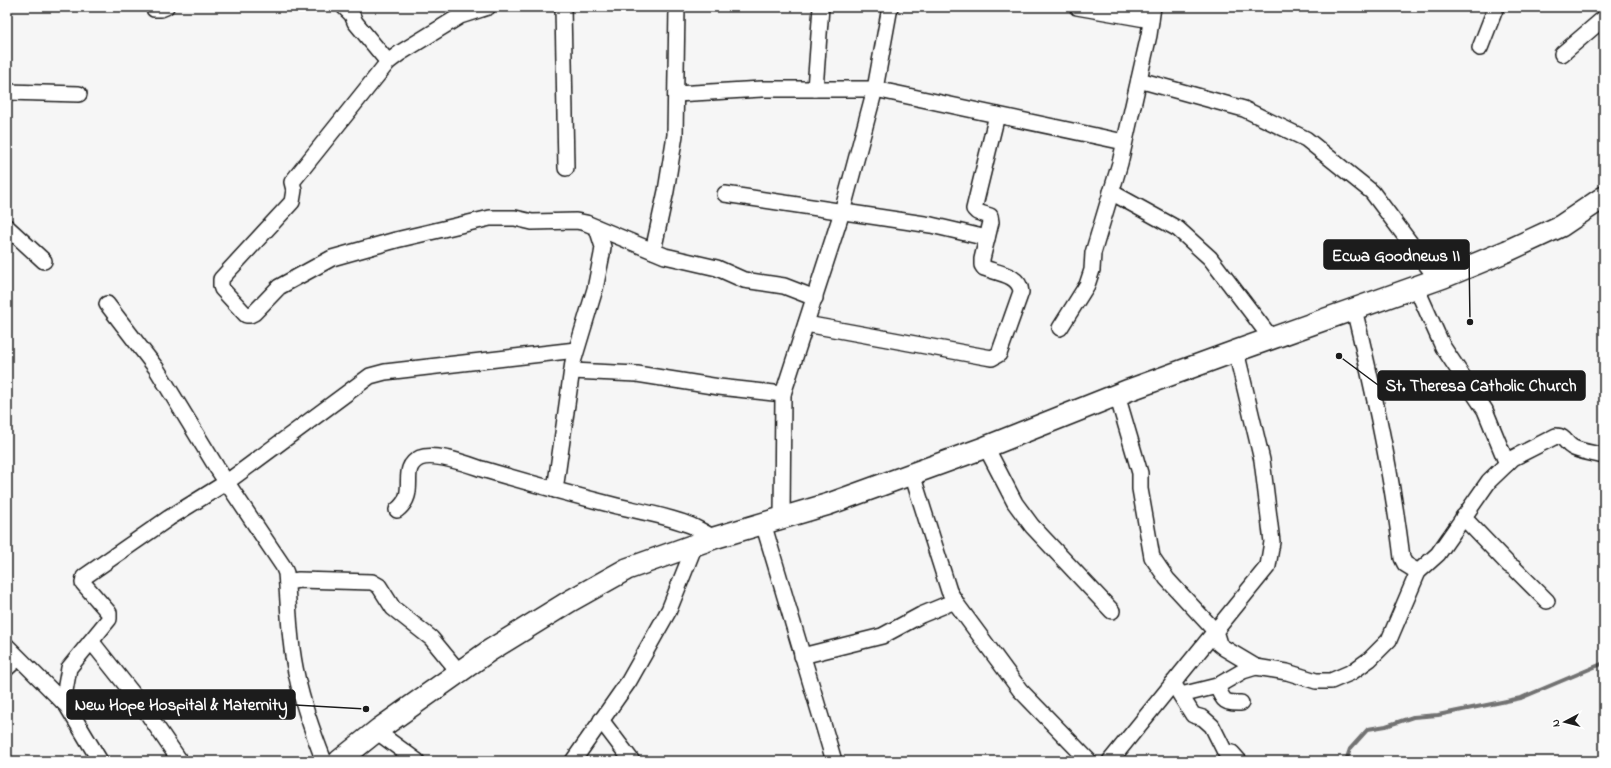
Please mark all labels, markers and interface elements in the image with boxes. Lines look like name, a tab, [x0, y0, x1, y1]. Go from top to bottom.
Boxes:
callout: Ecwa Goodnews II	[1324, 240, 1469, 269]
text: Ecwa Goodnews II	[1332, 244, 1460, 269]
callout: St. Theresa Catholic Church	[1378, 371, 1585, 400]
text: St. Theresa Catholic Church	[1385, 374, 1577, 399]
callout: New Hope Hospital & Maternity	[67, 690, 295, 719]
text: New Hope Hospital & Maternity	[75, 693, 288, 720]
north arrow	[1545, 702, 1585, 742]
text: N	[1548, 718, 1564, 728]

